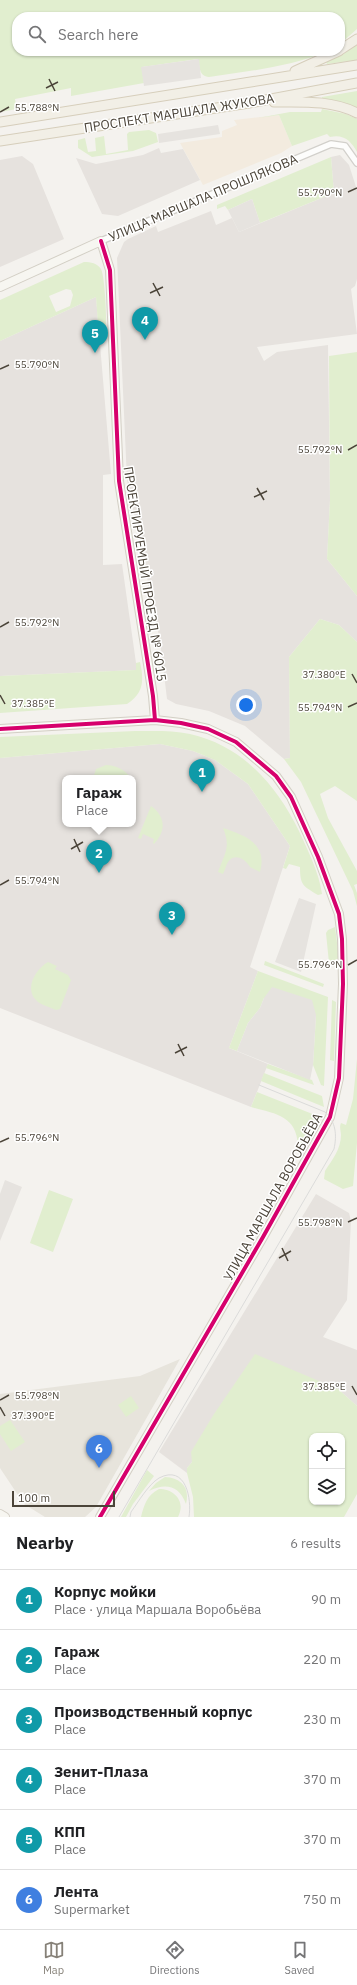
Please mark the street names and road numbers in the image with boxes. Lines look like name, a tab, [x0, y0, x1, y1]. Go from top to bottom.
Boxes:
street label: ПРОСПЕКТ МАРШАЛА ЖУКОВА	[83, 89, 276, 136]
street label: УЛИЦА МАРШАЛА ПРОШЛЯКОВА	[106, 150, 301, 246]
street label: ПРОЕКТИРУЕМЫЙ ПРОЕЗД № 6015	[120, 465, 170, 683]
street label: УЛИЦА МАРШАЛА ВОРОБЬЁВА	[220, 1109, 327, 1284]

